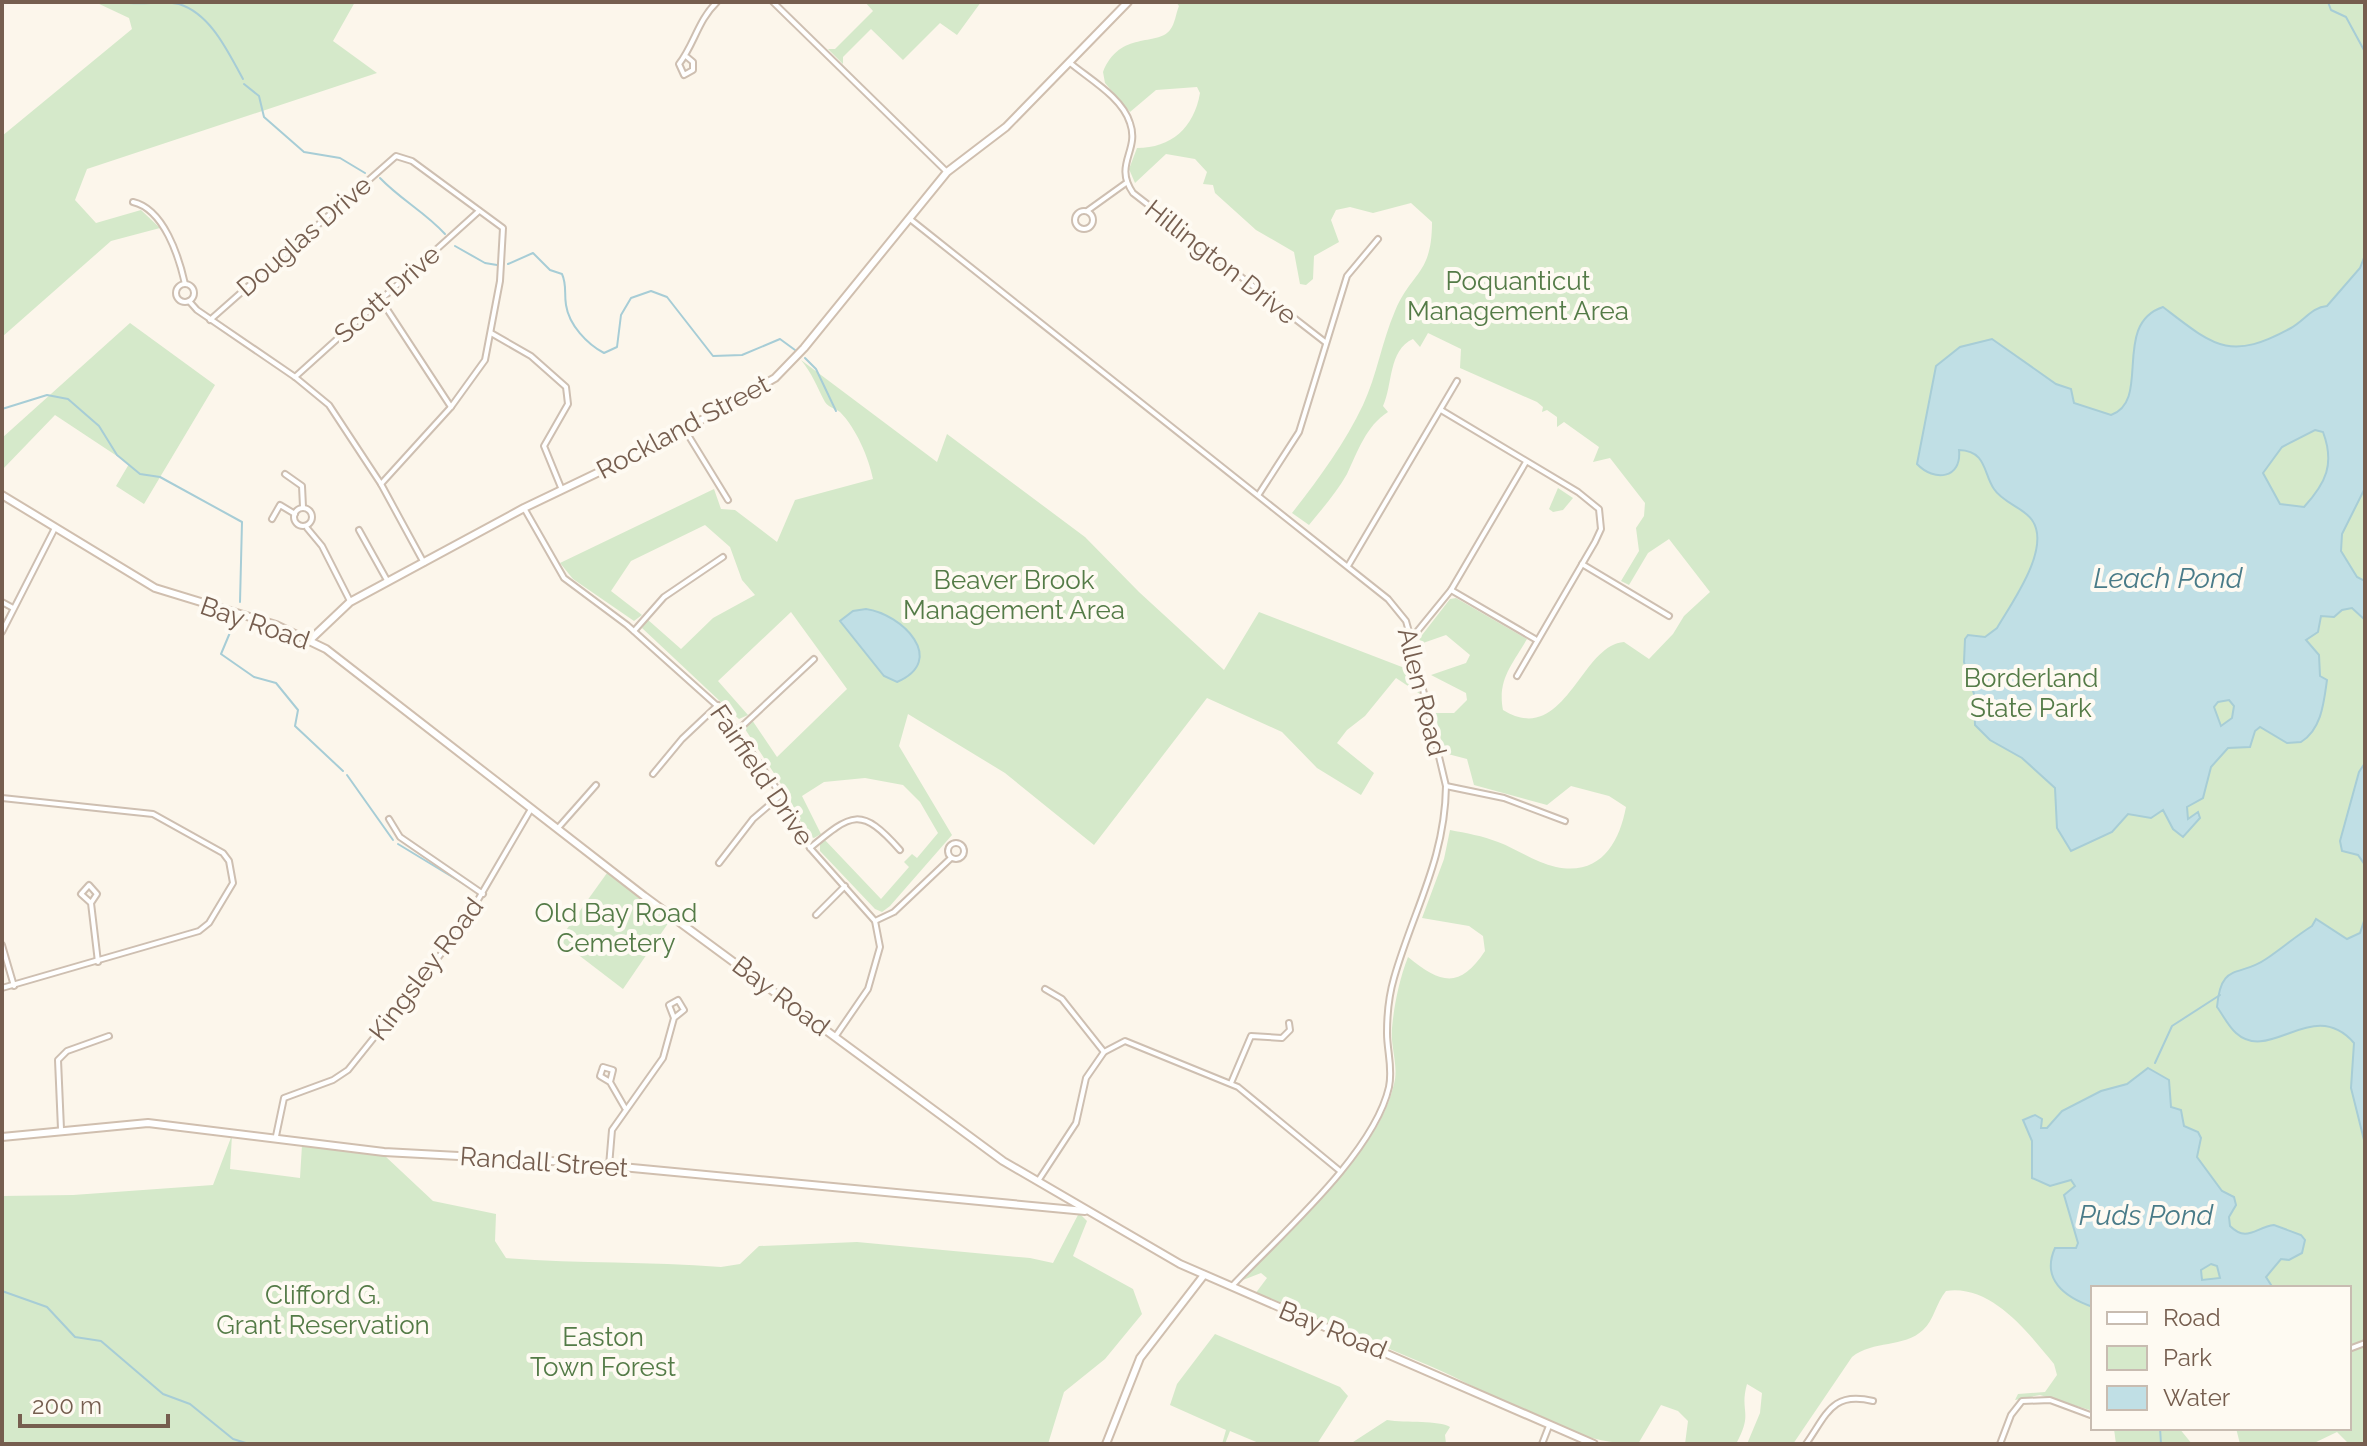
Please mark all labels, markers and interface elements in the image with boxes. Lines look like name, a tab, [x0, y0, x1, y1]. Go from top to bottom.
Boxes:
street label: Douglas Drive	[231, 170, 377, 302]
street label: Hillington Drive	[1139, 194, 1303, 330]
street label: Scott Drive	[328, 239, 446, 349]
park label: Poquanticut Management Area	[1407, 266, 1629, 326]
street label: Rockland Street	[591, 369, 775, 485]
water label: Leach Pond	[2093, 562, 2244, 595]
park label: Beaver Brook Management Area	[903, 565, 1125, 625]
street label: Bay Road	[196, 590, 314, 656]
street label: Allen Road	[1392, 625, 1452, 759]
park label: Borderland State Park	[1964, 663, 2098, 723]
street label: Fairfield Drive	[704, 699, 820, 851]
street label: Kingsley Road	[363, 892, 489, 1046]
park label: Old Bay Road Cemetery	[535, 898, 697, 958]
street label: Bay Road	[727, 950, 835, 1042]
street label: Randall Street	[459, 1141, 629, 1183]
water label: Puds Pond	[2079, 1199, 2215, 1232]
park label: Clifford G. Grant Reservation	[216, 1280, 430, 1340]
legend	[2091, 1286, 2351, 1430]
street label: Bay Road	[1275, 1295, 1391, 1365]
text: Road	[2163, 1303, 2221, 1332]
park label: Easton Town Forest	[530, 1322, 676, 1382]
text: Park	[2163, 1343, 2212, 1372]
scale bar	[20, 1378, 168, 1428]
text: Water	[2163, 1383, 2231, 1412]
text: 200 m	[32, 1391, 102, 1420]

